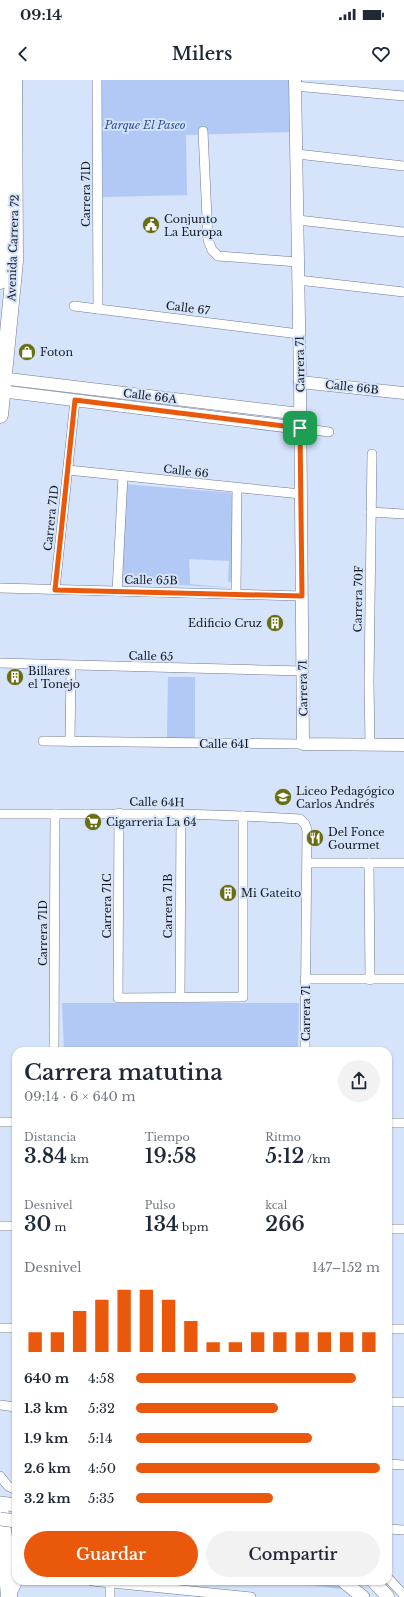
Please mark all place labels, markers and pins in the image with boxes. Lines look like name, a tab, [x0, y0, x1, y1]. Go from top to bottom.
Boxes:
place label: Conjunto La Europa	[164, 212, 223, 239]
public building icon: Conjunto La Europa	[141, 215, 161, 235]
shop icon: Foton	[17, 342, 37, 362]
place label: Foton	[40, 345, 73, 359]
pin	[283, 411, 317, 445]
building icon: Edificio Cruz	[265, 613, 285, 633]
place label: Edificio Cruz	[188, 616, 262, 630]
place label: Billares el Tonejo	[28, 664, 80, 691]
building icon: Billares el Tonejo	[5, 667, 25, 687]
place label: Liceo Pedagógico Carlos Andrés	[296, 784, 395, 811]
school or university icon: Liceo Pedagógico Carlos Andrés	[273, 787, 293, 807]
supermarket icon: Cigarreria La 64	[83, 812, 103, 832]
place label: Cigarreria La 64	[106, 815, 197, 829]
place label: Del Fonce Gourmet	[328, 825, 385, 852]
restaurant icon: Del Fonce Gourmet	[305, 828, 325, 848]
building icon: Mi Gateito	[218, 883, 238, 903]
place label: Mi Gateito	[241, 886, 301, 900]

